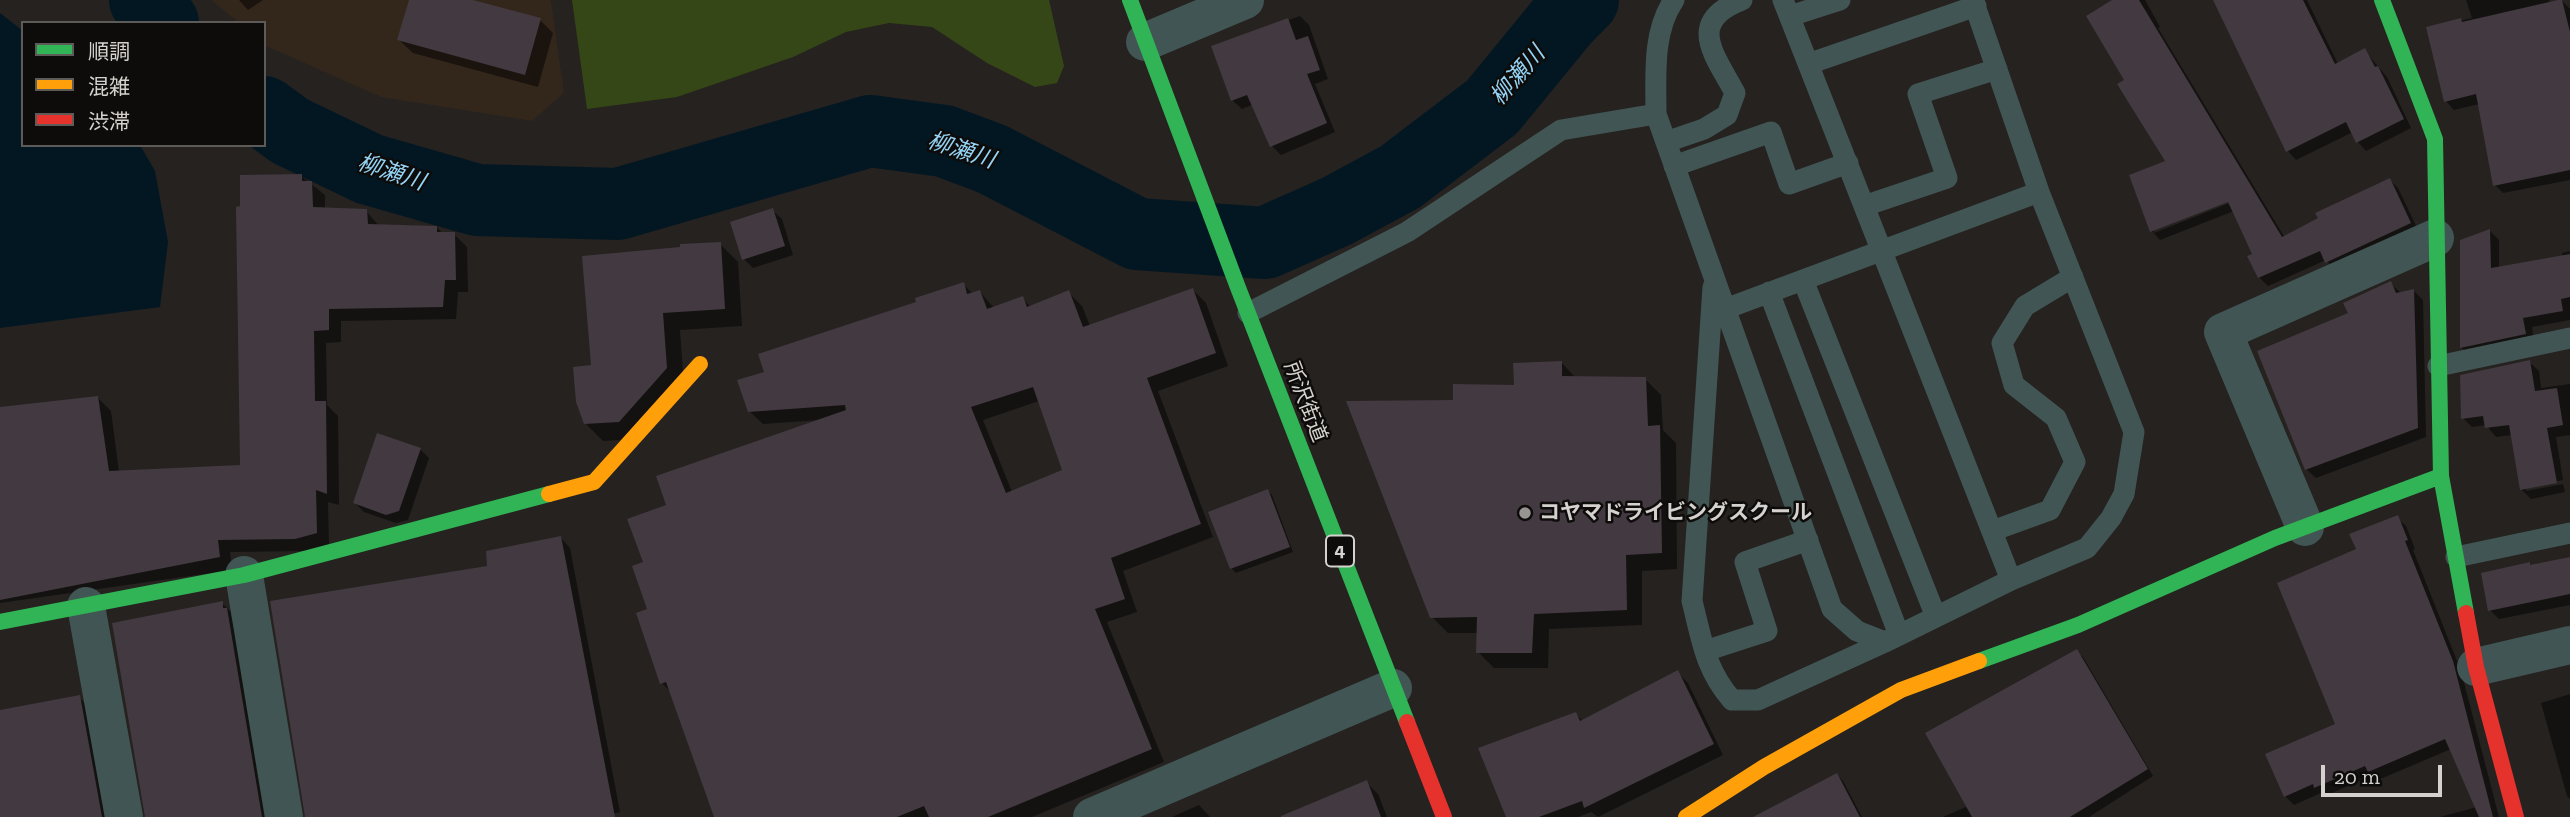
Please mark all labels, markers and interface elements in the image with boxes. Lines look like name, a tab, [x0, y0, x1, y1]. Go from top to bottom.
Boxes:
legend	[21, 21, 266, 147]
text: 順調	[88, 39, 130, 64]
water label: 柳瀬川	[1485, 41, 1551, 111]
text: 混雑	[88, 74, 130, 99]
text: 渋滞	[88, 109, 130, 134]
water label: 柳瀬川	[924, 127, 998, 175]
water label: 柳瀬川	[354, 149, 428, 197]
street label: 所沢街道	[1278, 358, 1332, 446]
place label: コヤマドライビングスクール	[1539, 500, 1812, 526]
marker: コヤマドライビングスクール	[1517, 505, 1533, 521]
road number: 4	[1326, 536, 1354, 566]
scale bar	[2325, 750, 2446, 794]
text: 20 m	[2334, 764, 2380, 789]

